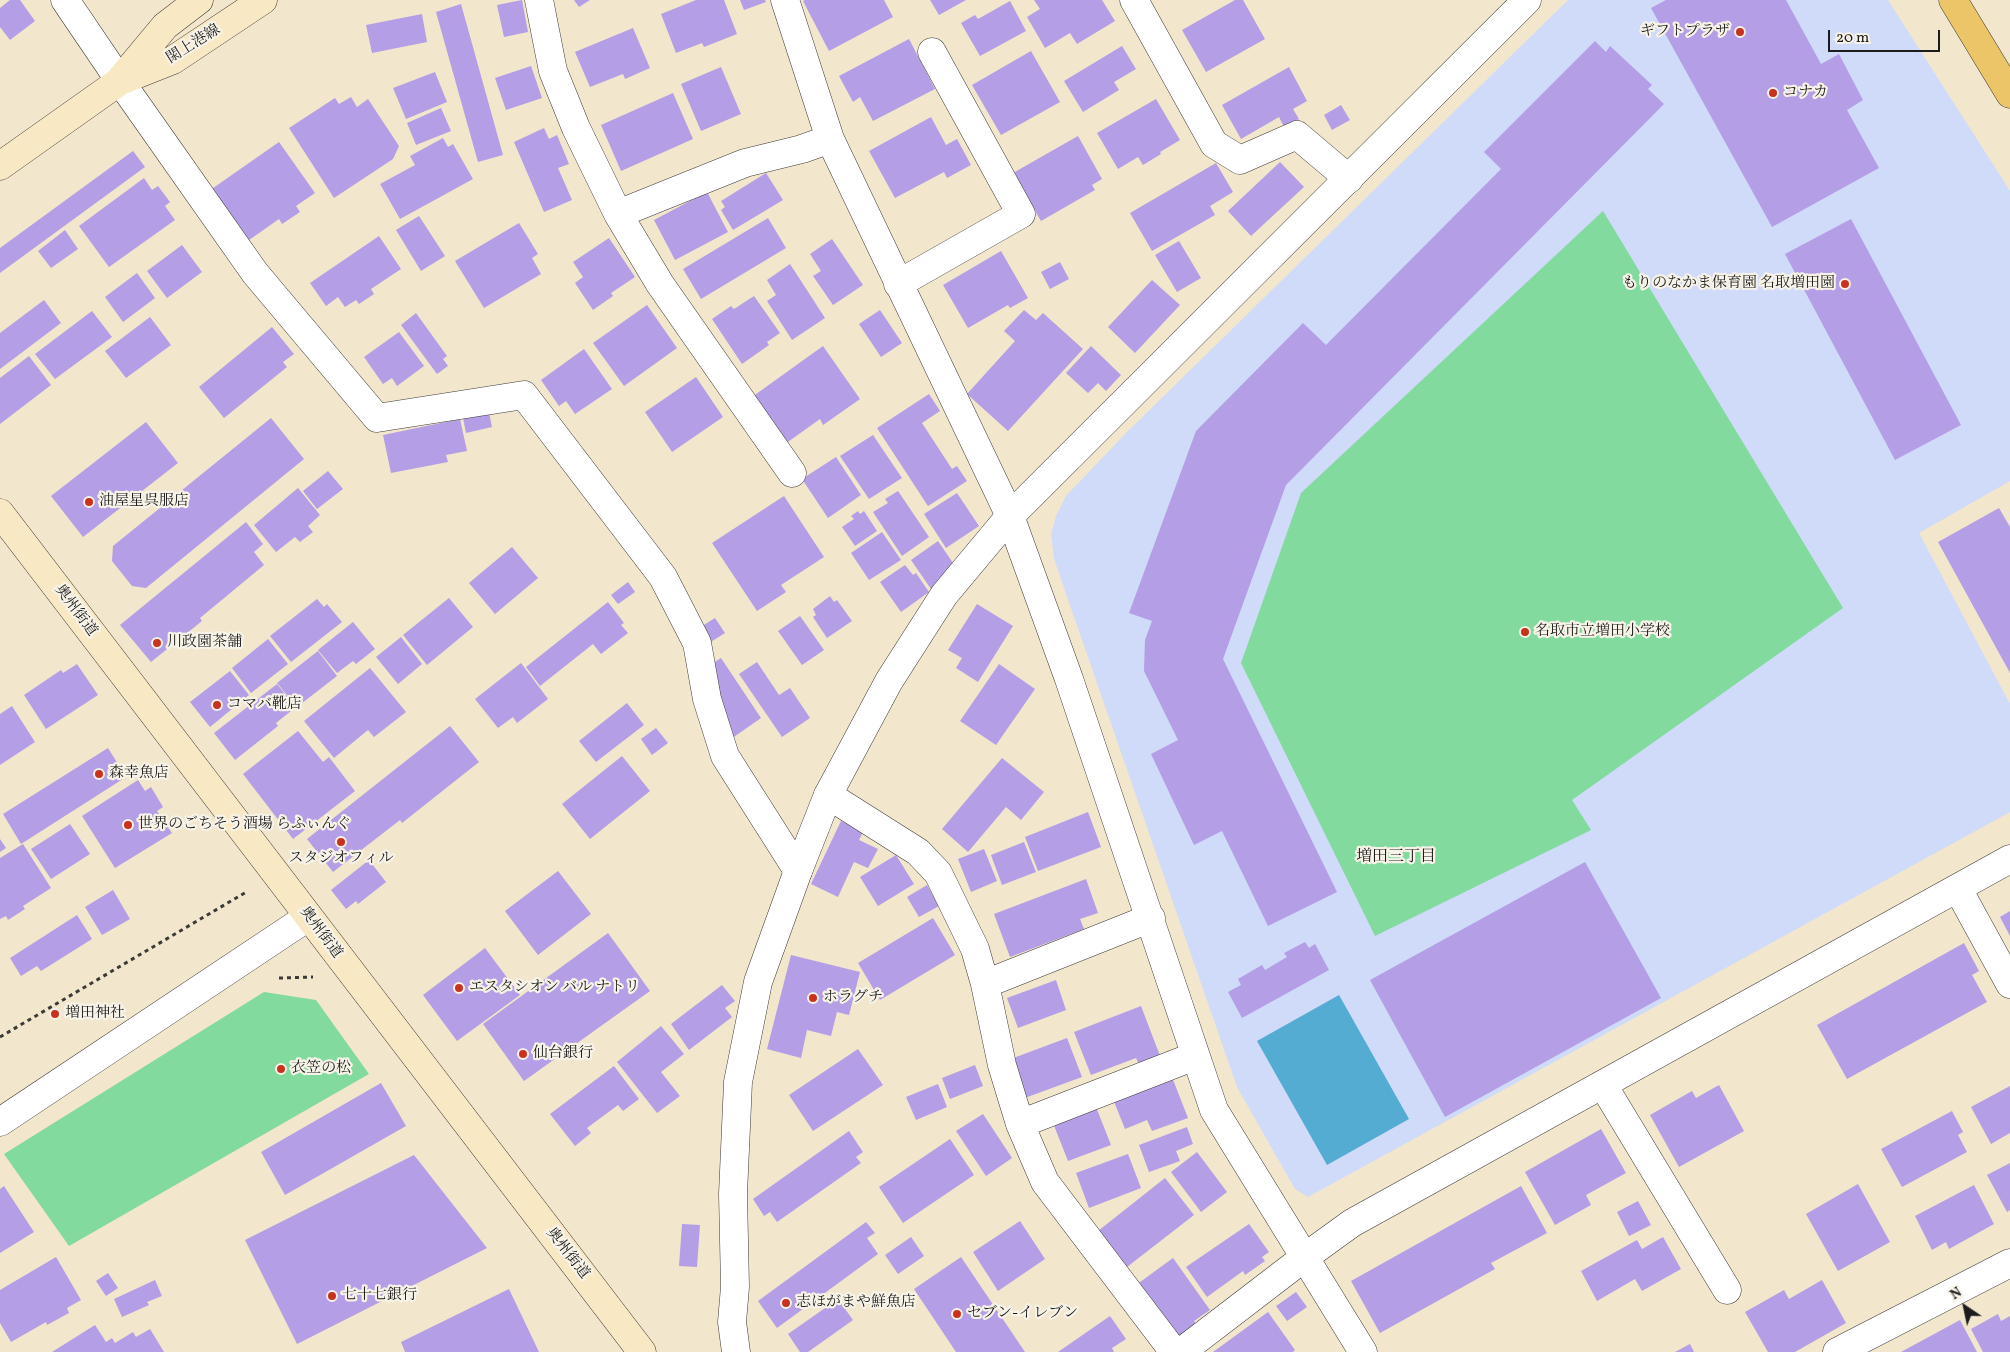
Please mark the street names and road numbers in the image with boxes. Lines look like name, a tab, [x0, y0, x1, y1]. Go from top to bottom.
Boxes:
street label: 閖上港線	[164, 21, 224, 69]
street label: 奥州街道	[50, 582, 100, 640]
street label: 奥州街道	[295, 904, 345, 962]
street label: 奥州街道	[541, 1225, 593, 1283]

